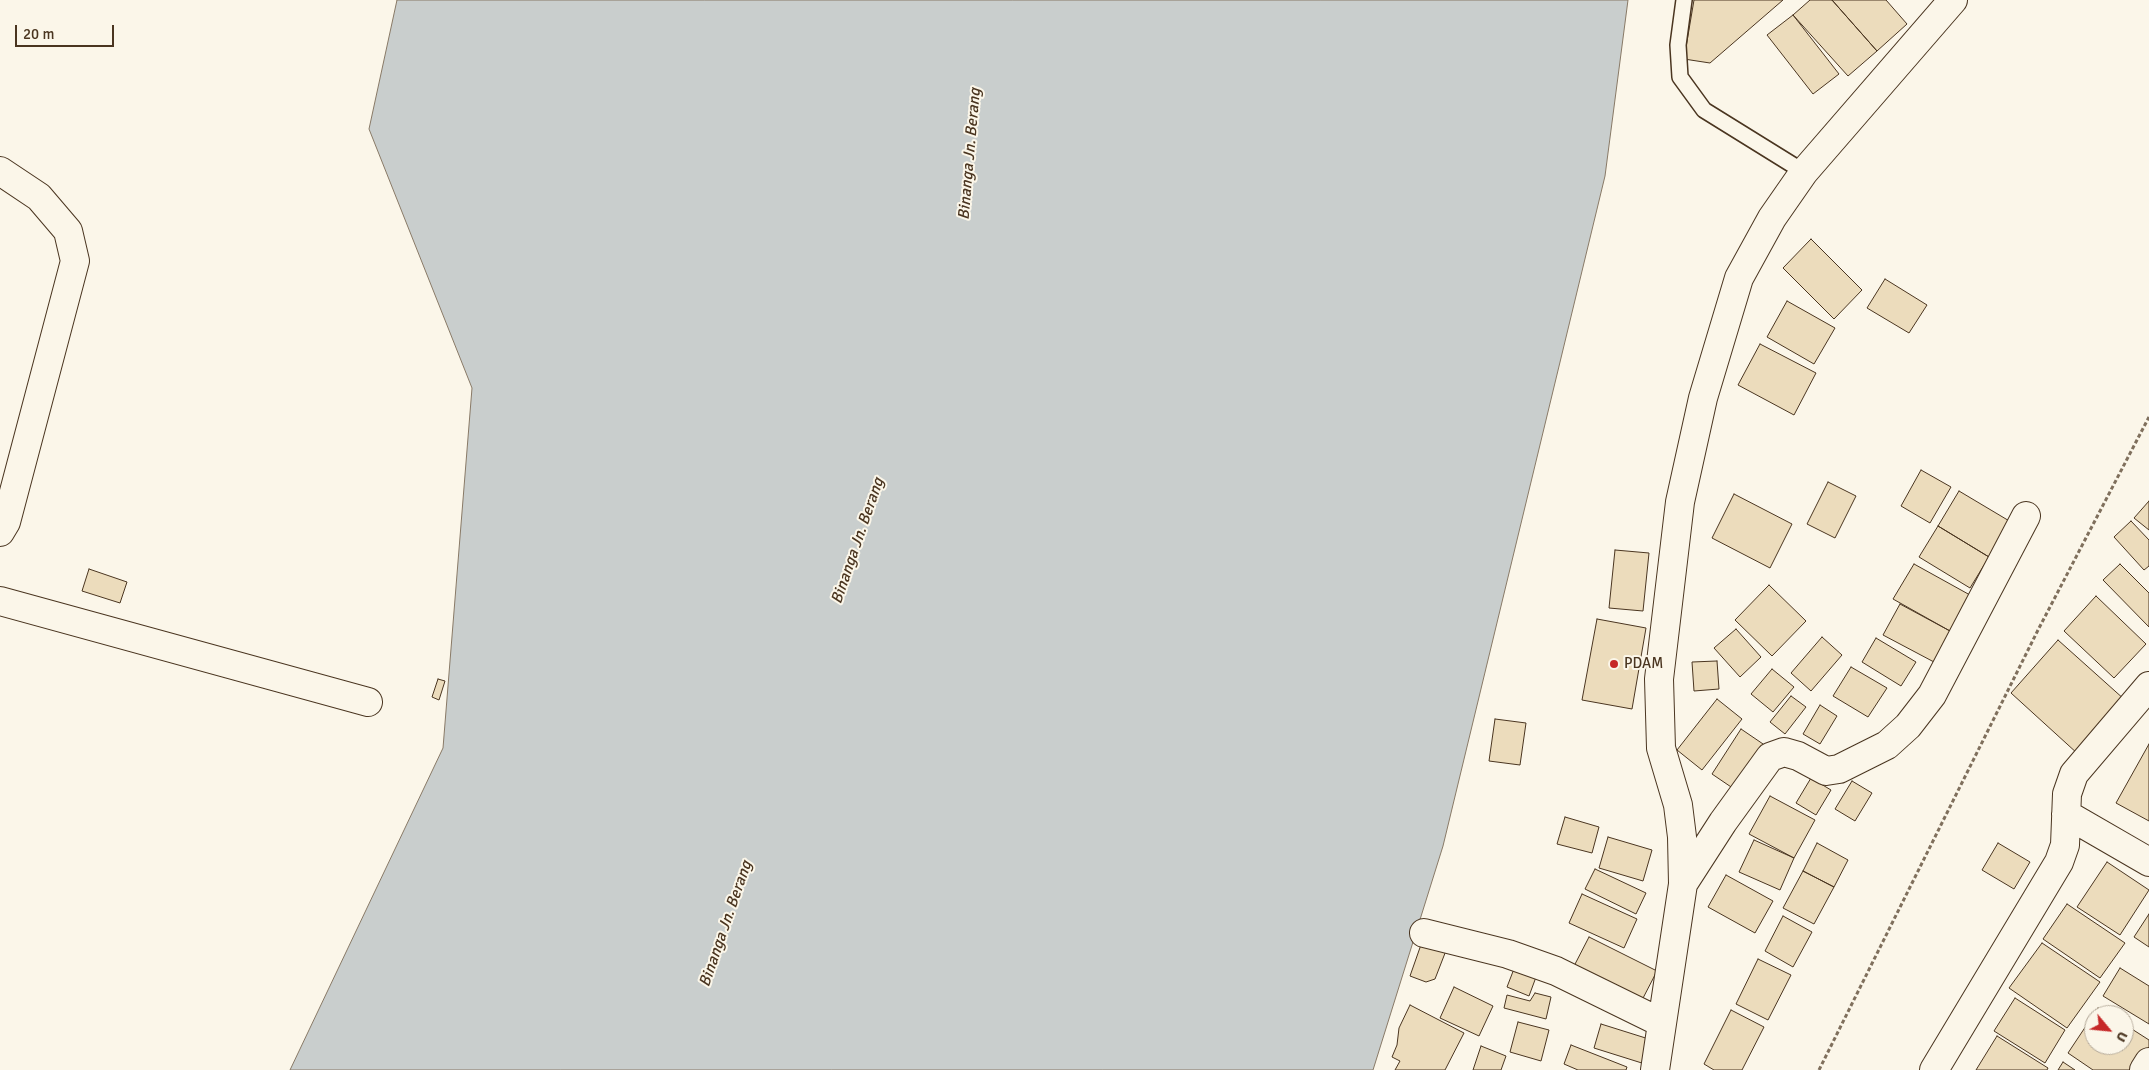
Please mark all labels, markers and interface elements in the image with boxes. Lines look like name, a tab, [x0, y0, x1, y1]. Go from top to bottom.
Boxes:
scale bar	[18, 15, 116, 47]
text: 20 m	[23, 25, 54, 43]
water label: Binanga Jn. Berang	[955, 87, 985, 221]
water label: Binanga Jn. Berang	[827, 475, 889, 607]
place label: PDAM	[1624, 655, 1663, 673]
marker: PDAM	[1608, 658, 1620, 670]
water label: Binanga Jn. Berang	[695, 858, 757, 990]
north arrow	[2084, 1005, 2134, 1055]
text: U	[2112, 1029, 2132, 1045]

